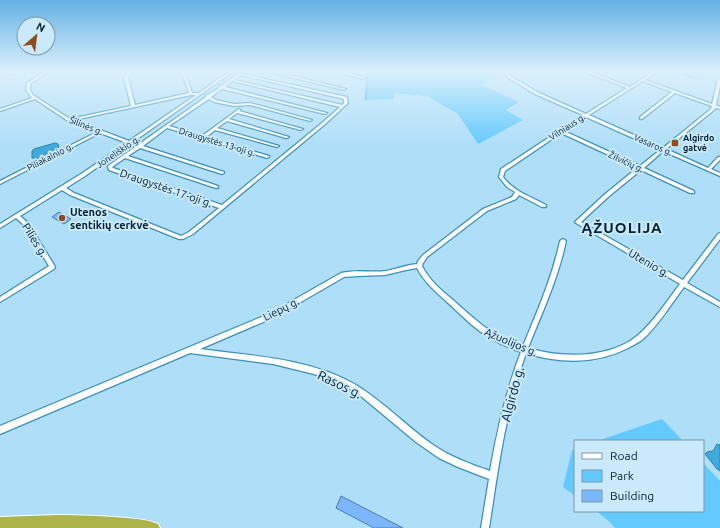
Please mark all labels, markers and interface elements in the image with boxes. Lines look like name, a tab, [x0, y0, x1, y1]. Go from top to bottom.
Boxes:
north arrow	[16, 16, 56, 56]
text: N	[34, 20, 47, 34]
street label: Vilniaus g.	[547, 112, 587, 142]
street label: Šilinės g.	[68, 113, 105, 137]
street label: Draugystės 13-oji g.	[178, 126, 256, 158]
street label: Vasaros g.	[632, 132, 674, 158]
place label: Algirdo gatvė	[683, 133, 714, 153]
street label: Joneliškio g.	[95, 134, 141, 170]
marker: Algirdo gatvė	[670, 138, 680, 148]
street label: Piliakalnio g.	[25, 141, 75, 173]
street label: Žilvičių g.	[607, 148, 646, 174]
street label: Draugystės 17-oji g.	[118, 167, 214, 209]
place label: Utenos sentikių cerkvė	[70, 206, 149, 232]
marker: Utenos sentikių cerkvė	[57, 213, 67, 223]
district label: ĄŽUOLIJA	[581, 219, 663, 237]
street label: Pilies g.	[20, 221, 50, 259]
street label: Utenio g.	[627, 247, 671, 279]
street label: Liepų g.	[261, 295, 301, 323]
street label: Ąžuolijos g.	[483, 326, 539, 358]
street label: Algirdo g.	[498, 365, 526, 423]
street label: Rasos g.	[316, 367, 364, 401]
legend	[574, 440, 704, 512]
text: Road	[610, 449, 638, 462]
text: Park	[610, 469, 634, 482]
text: Building	[610, 489, 654, 502]

